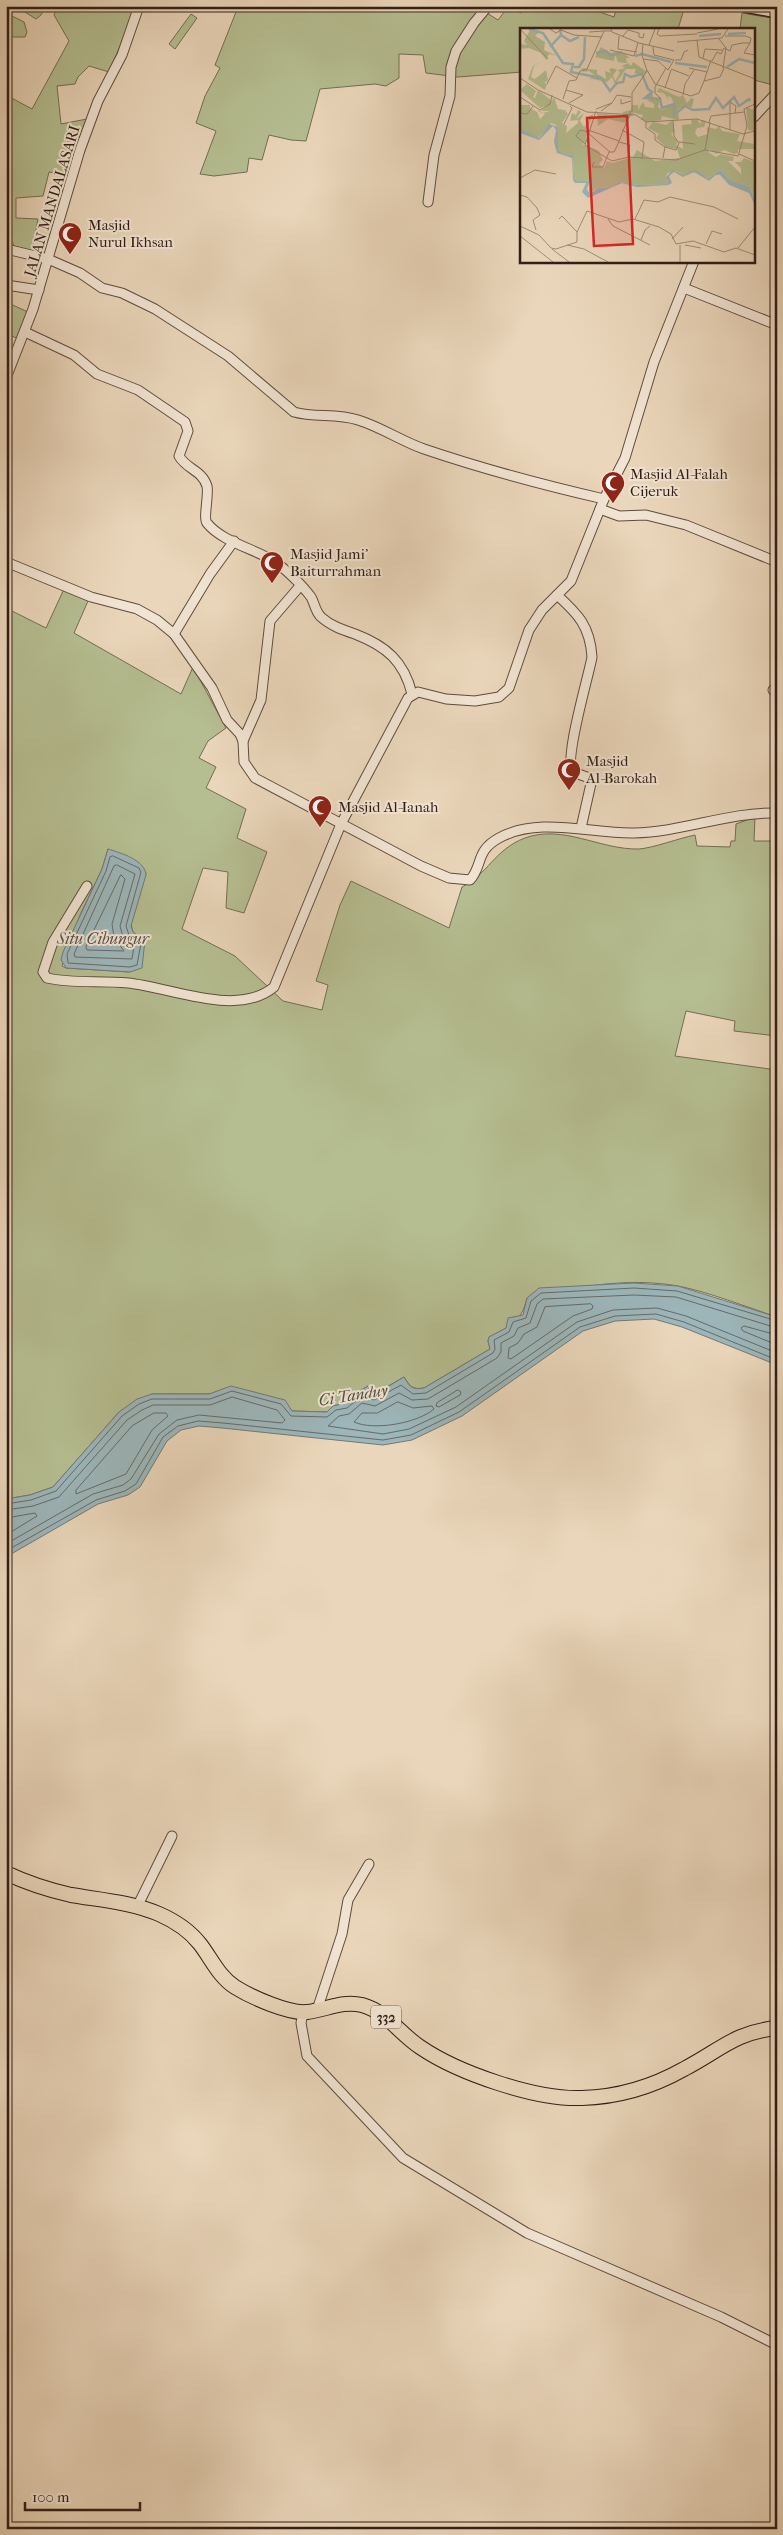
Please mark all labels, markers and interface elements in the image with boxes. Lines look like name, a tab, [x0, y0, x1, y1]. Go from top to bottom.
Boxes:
inset map	[520, 28, 756, 262]
street label: JALAN MANDALASARI	[20, 123, 84, 280]
place label: Masjid Nurul Ikhsan	[88, 216, 173, 251]
mosque icon: Masjid Nurul Ikhsan	[57, 221, 83, 255]
place label: Masjid Al-Falah Cijeruk	[630, 465, 729, 500]
mosque icon: Masjid Al-Falah Cijeruk	[600, 470, 626, 504]
place label: Masjid Jami' Baiturrahman	[290, 545, 381, 580]
mosque icon: Masjid Jami' Baiturrahman	[259, 550, 285, 584]
place label: Masjid Al-Barokah	[585, 752, 658, 787]
mosque icon: Masjid Al-Barokah	[556, 757, 582, 791]
mosque icon: Masjid Al-Ianah	[307, 794, 333, 828]
place label: Masjid Al-Ianah	[338, 798, 439, 816]
water label: Situ Cibungur	[56, 929, 151, 948]
water label: Ci Tanduy	[317, 1380, 389, 1410]
road number: 332	[371, 2005, 401, 2028]
scale bar	[25, 2480, 140, 2512]
text: 100 m	[32, 2488, 70, 2506]

